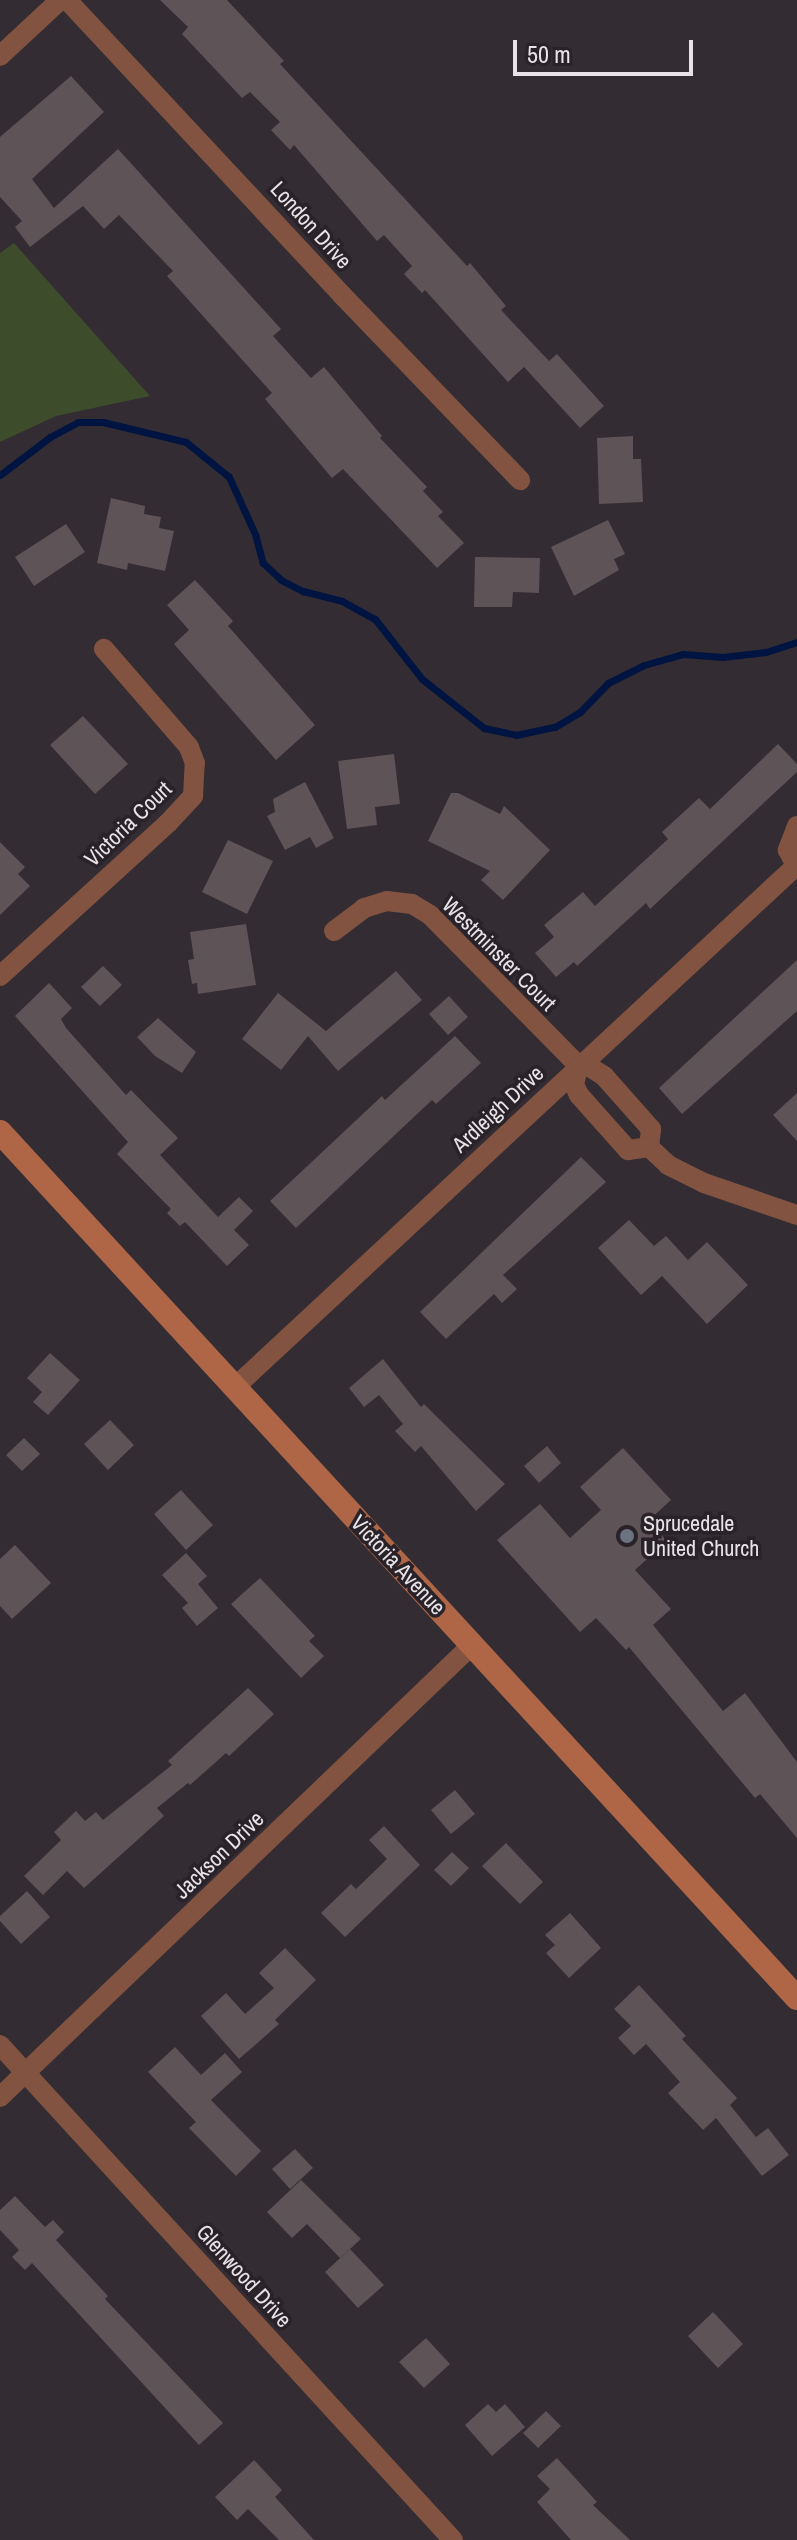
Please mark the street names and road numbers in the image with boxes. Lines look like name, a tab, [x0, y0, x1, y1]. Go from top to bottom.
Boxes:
street label: London Drive	[265, 176, 357, 274]
street label: Victoria Court	[79, 776, 177, 872]
street label: Westminster Court	[437, 892, 561, 1016]
street label: Ardleigh Drive	[447, 1060, 549, 1158]
street label: Victoria Avenue	[345, 1509, 451, 1621]
street label: Jackson Drive	[169, 1806, 269, 1904]
street label: Glenwood Drive	[191, 2219, 297, 2333]

